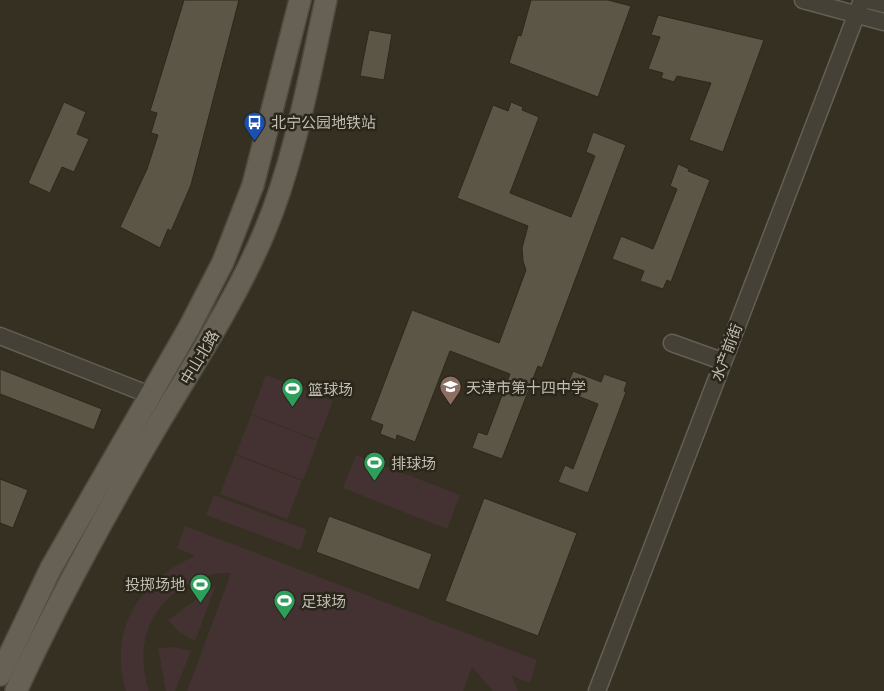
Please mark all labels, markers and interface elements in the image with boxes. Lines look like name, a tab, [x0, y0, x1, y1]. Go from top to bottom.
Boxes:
bus stop icon: 北宁公园地铁站	[243, 110, 267, 141]
place label: 北宁公园地铁站	[271, 113, 376, 131]
street label: 水产前街	[707, 321, 745, 383]
street label: 中山北路	[176, 327, 222, 387]
school or university icon: 天津市第十四中学	[438, 375, 462, 406]
sports icon: 篮球场	[280, 377, 304, 408]
place label: 天津市第十四中学	[466, 378, 586, 396]
place label: 篮球场	[308, 380, 353, 398]
sports icon: 排球场	[363, 451, 387, 482]
place label: 排球场	[391, 454, 436, 472]
sports icon: 投掷场地	[189, 572, 213, 603]
place label: 投掷场地	[125, 575, 185, 593]
sports icon: 足球场	[273, 589, 297, 620]
place label: 足球场	[301, 592, 346, 610]

